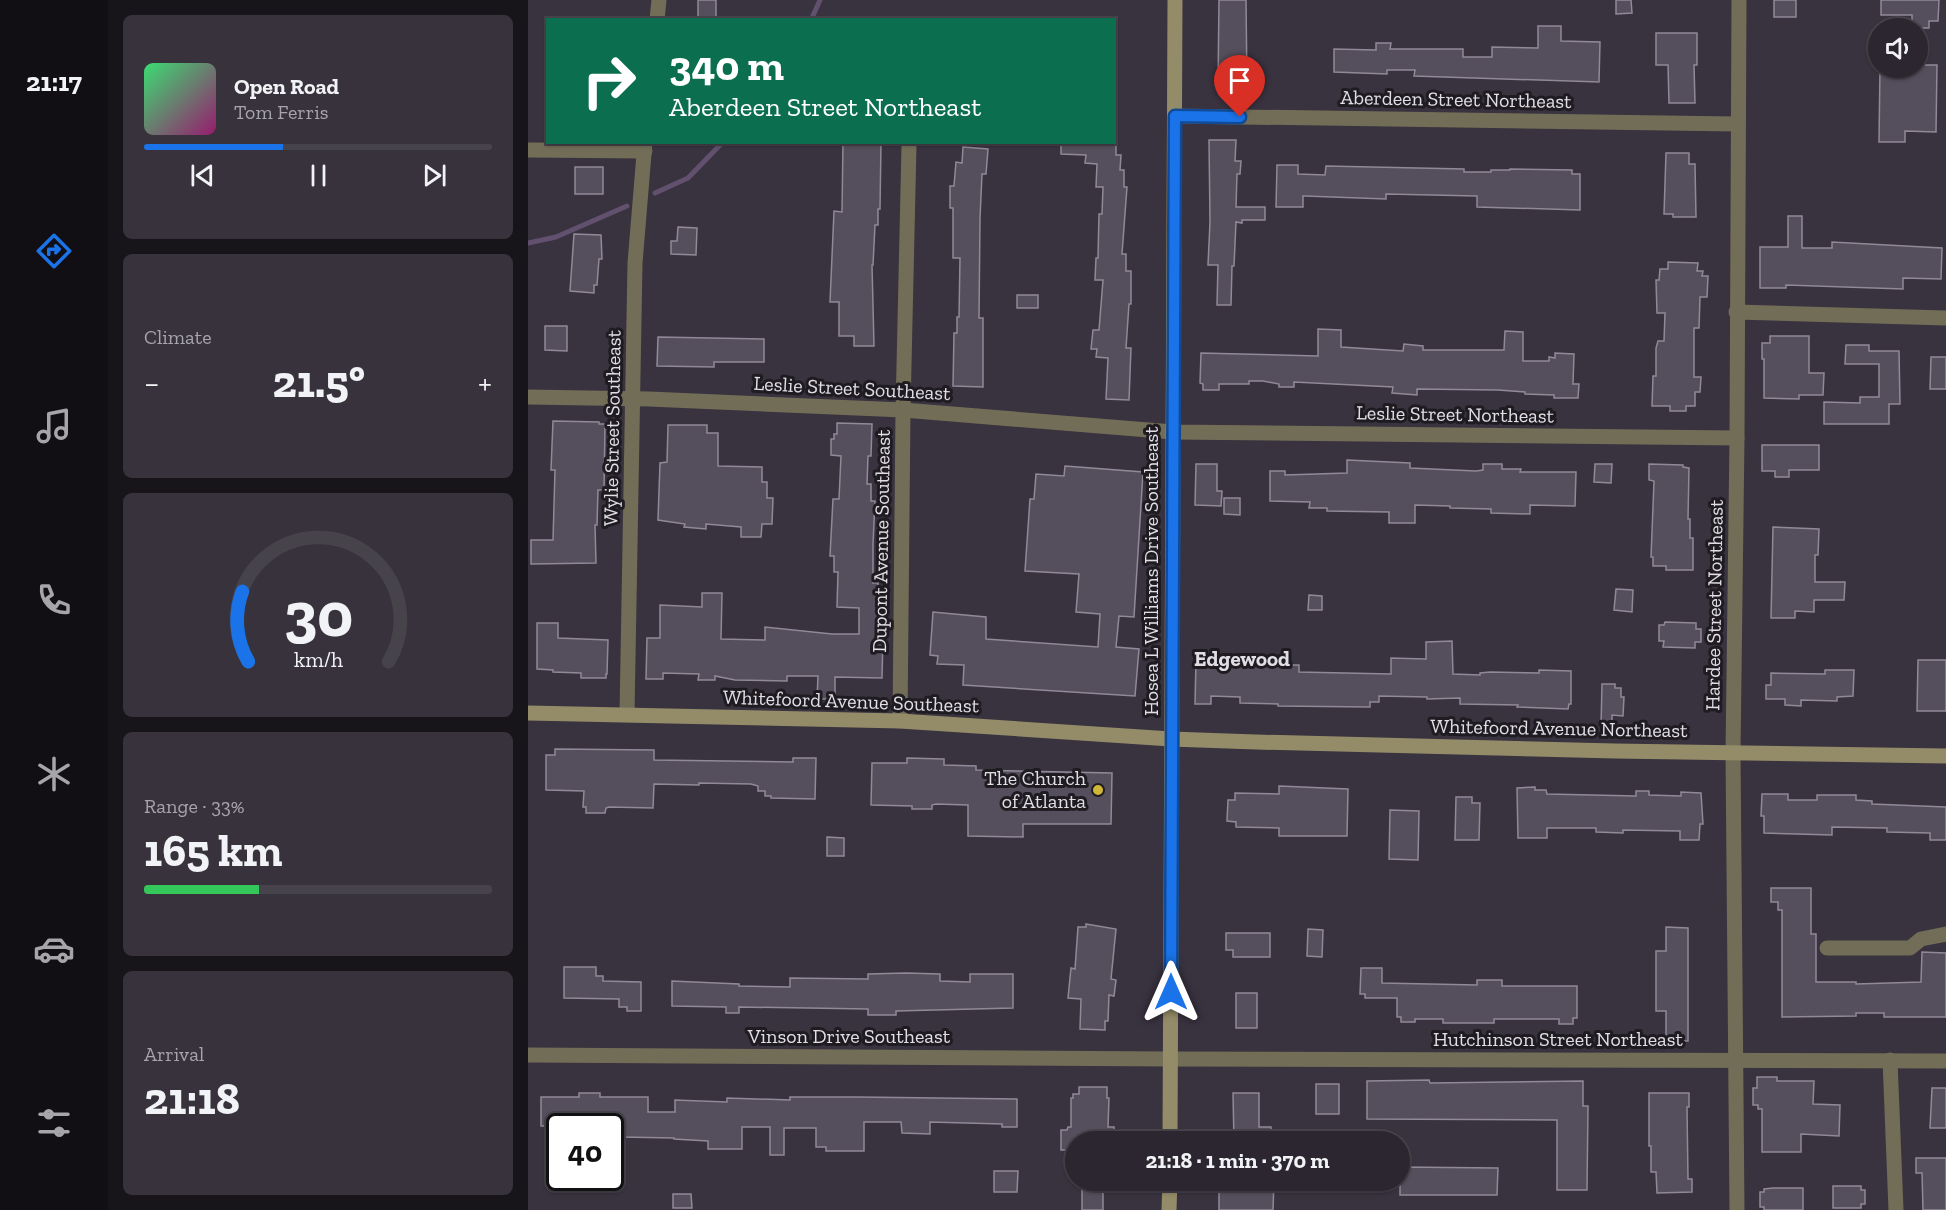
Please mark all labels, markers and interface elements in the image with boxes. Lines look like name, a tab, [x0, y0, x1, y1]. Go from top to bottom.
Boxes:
map controls	[1868, 18, 1928, 78]
button: sound	[1868, 18, 1928, 78]
text: 340 m	[669, 40, 784, 91]
icon: right	[570, 42, 648, 120]
pin	[1214, 55, 1265, 117]
icon: arrive	[1223, 64, 1256, 97]
text: 21:17	[26, 66, 82, 98]
text: Open Road	[234, 73, 339, 100]
street label: Aberdeen Street Northeast	[1340, 85, 1572, 113]
text: Aberdeen Street Northeast	[669, 91, 981, 123]
text: Tom Ferris	[234, 100, 329, 124]
icon: previous	[186, 159, 219, 192]
icon: pause	[302, 159, 335, 192]
icon: next	[418, 159, 451, 192]
icon: directions	[33, 230, 75, 272]
text: Climate	[144, 325, 212, 349]
street label: Wylie Street Southeast	[598, 329, 626, 526]
text: 21.5°	[273, 355, 365, 409]
text: −	[144, 363, 159, 402]
text: +	[478, 363, 492, 402]
street label: Leslie Street Southeast	[753, 371, 952, 405]
street label: Leslie Street Northeast	[1356, 400, 1555, 428]
icon: music	[33, 405, 75, 447]
street label: Hosea L Williams Drive Southeast	[1139, 426, 1163, 716]
street label: Dupont Avenue Southeast	[867, 429, 895, 653]
street label: Hardee Street Northeast	[1700, 499, 1728, 711]
text: 30	[283, 577, 353, 652]
icon: phone	[33, 579, 75, 621]
district label: Edgewood	[1194, 646, 1290, 671]
text: km/h	[294, 647, 342, 672]
street label: Whitefoord Avenue Southeast	[723, 685, 980, 717]
street label: Whitefoord Avenue Northeast	[1430, 714, 1688, 742]
icon: climate	[33, 753, 75, 795]
place label: The Church of Atlanta	[984, 766, 1087, 813]
marker: The Church of Atlanta	[1091, 783, 1105, 797]
text: Range · 33%	[144, 794, 245, 818]
text: 165 km	[144, 824, 283, 878]
icon: car	[33, 928, 75, 970]
position arrow	[1139, 960, 1203, 1024]
street label: Vinson Drive Southeast	[747, 1024, 951, 1048]
street label: Hutchinson Street Northeast	[1433, 1027, 1684, 1051]
text: Arrival	[144, 1042, 204, 1066]
text: 21:18	[144, 1072, 240, 1126]
icon: filters	[33, 1102, 75, 1144]
speed limit sign: 40	[546, 1113, 624, 1191]
text: 21:18 · 1 min · 370 m	[1145, 1147, 1330, 1174]

